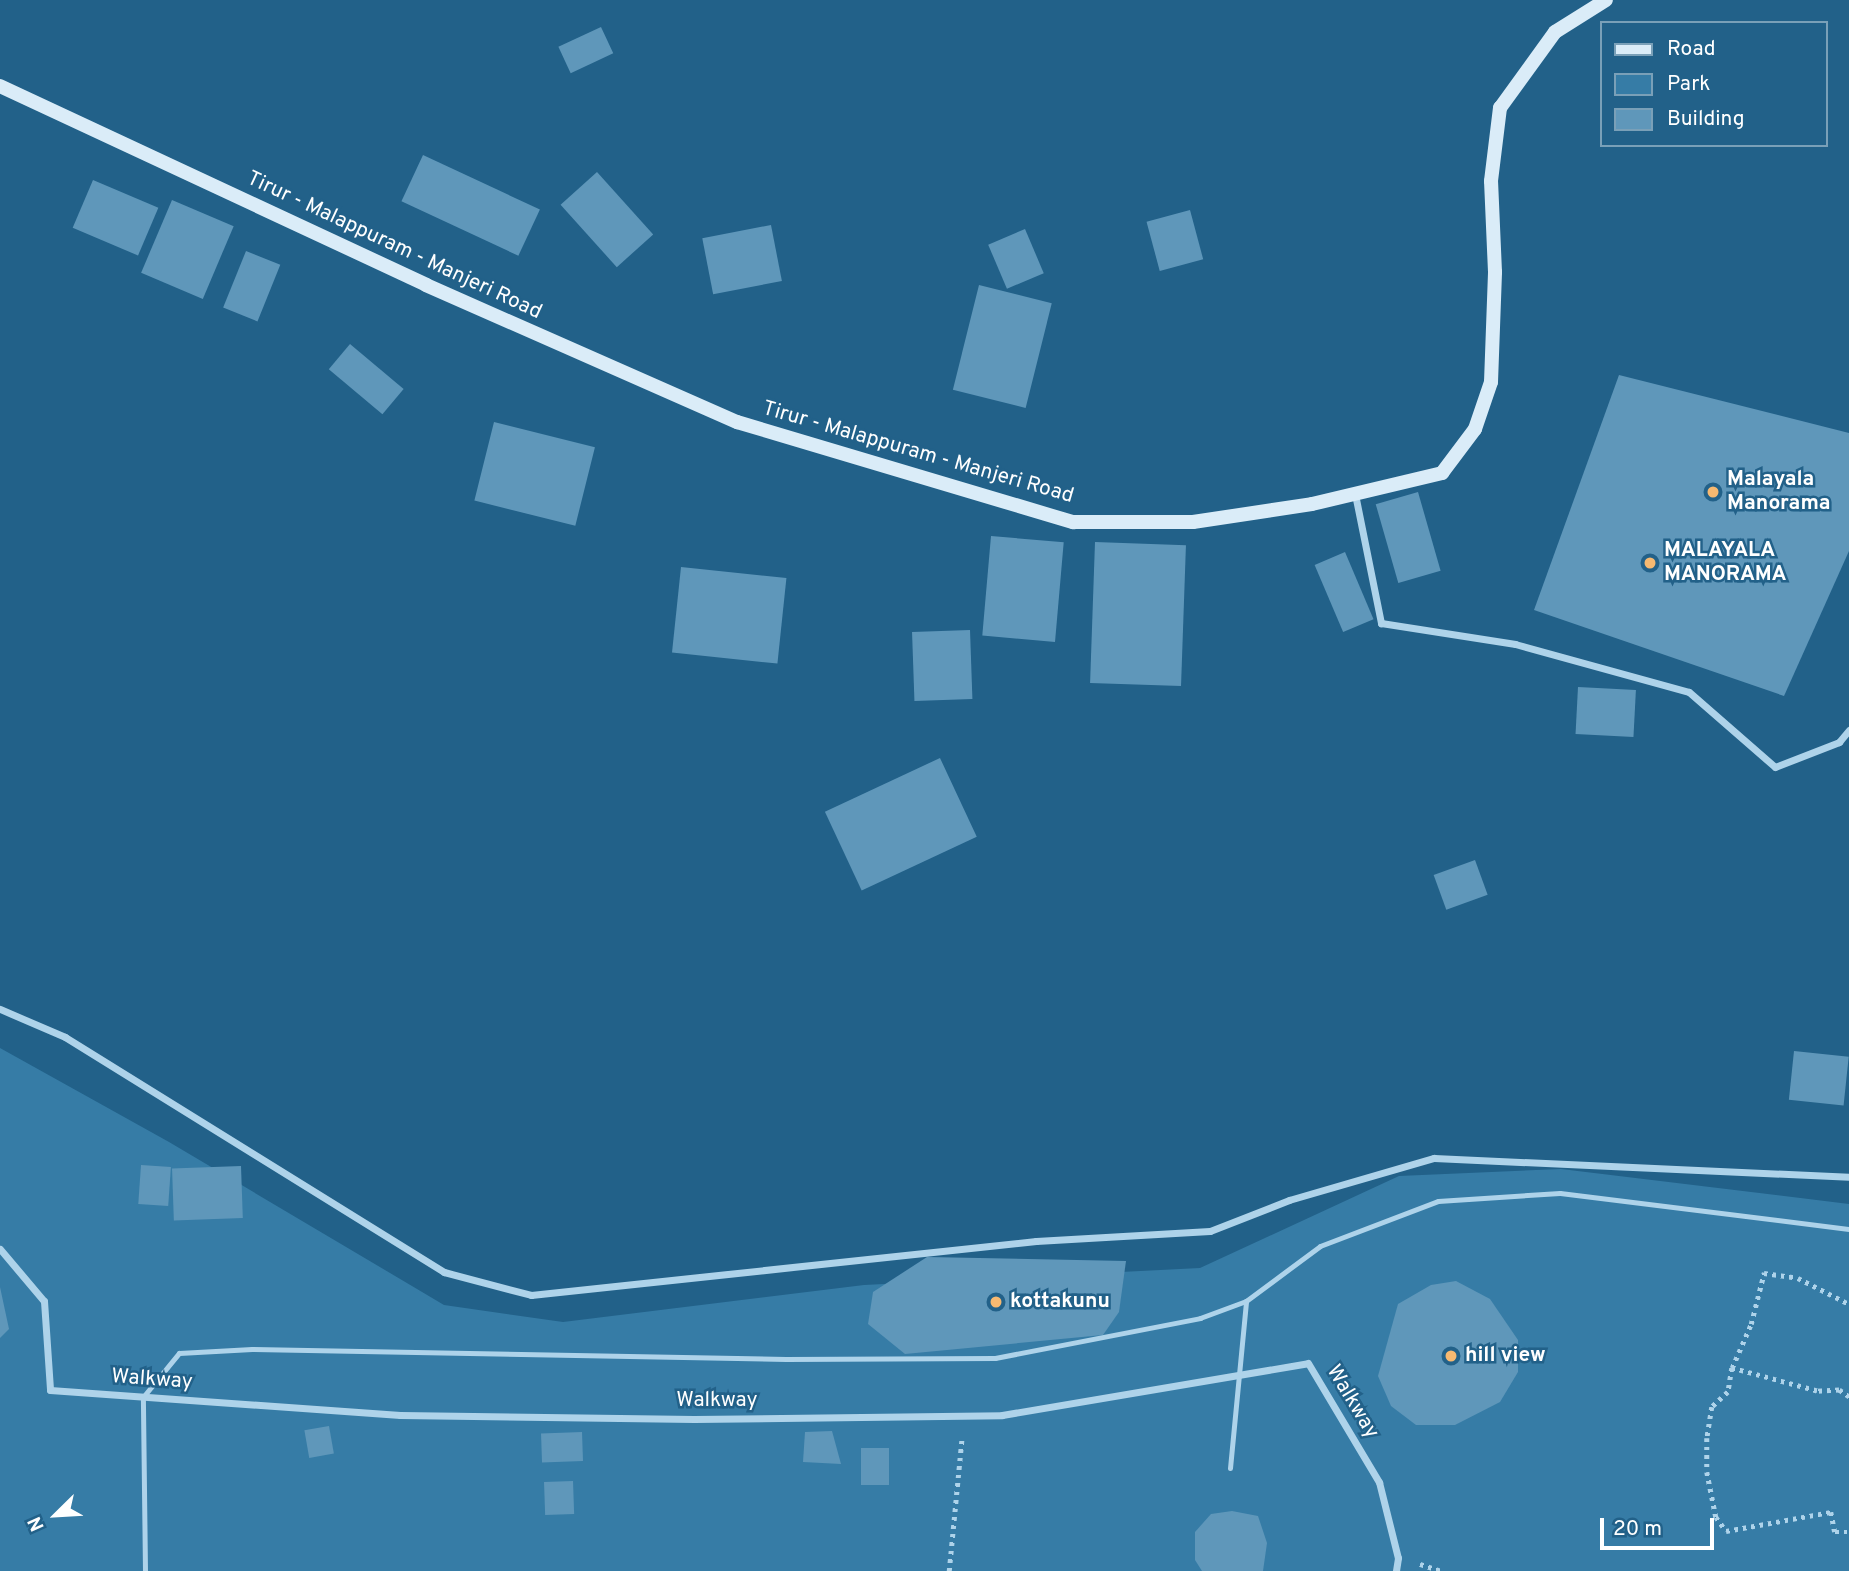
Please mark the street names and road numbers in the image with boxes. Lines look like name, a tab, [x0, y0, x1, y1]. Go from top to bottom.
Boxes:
street label: Tirur - Malappuram - Manjeri Road	[243, 166, 545, 326]
street label: Tirur - Malappuram - Manjeri Road	[759, 396, 1077, 510]
street label: Walkway	[1320, 1361, 1384, 1443]
street label: Walkway	[111, 1365, 193, 1395]
street label: Walkway	[676, 1388, 758, 1414]

